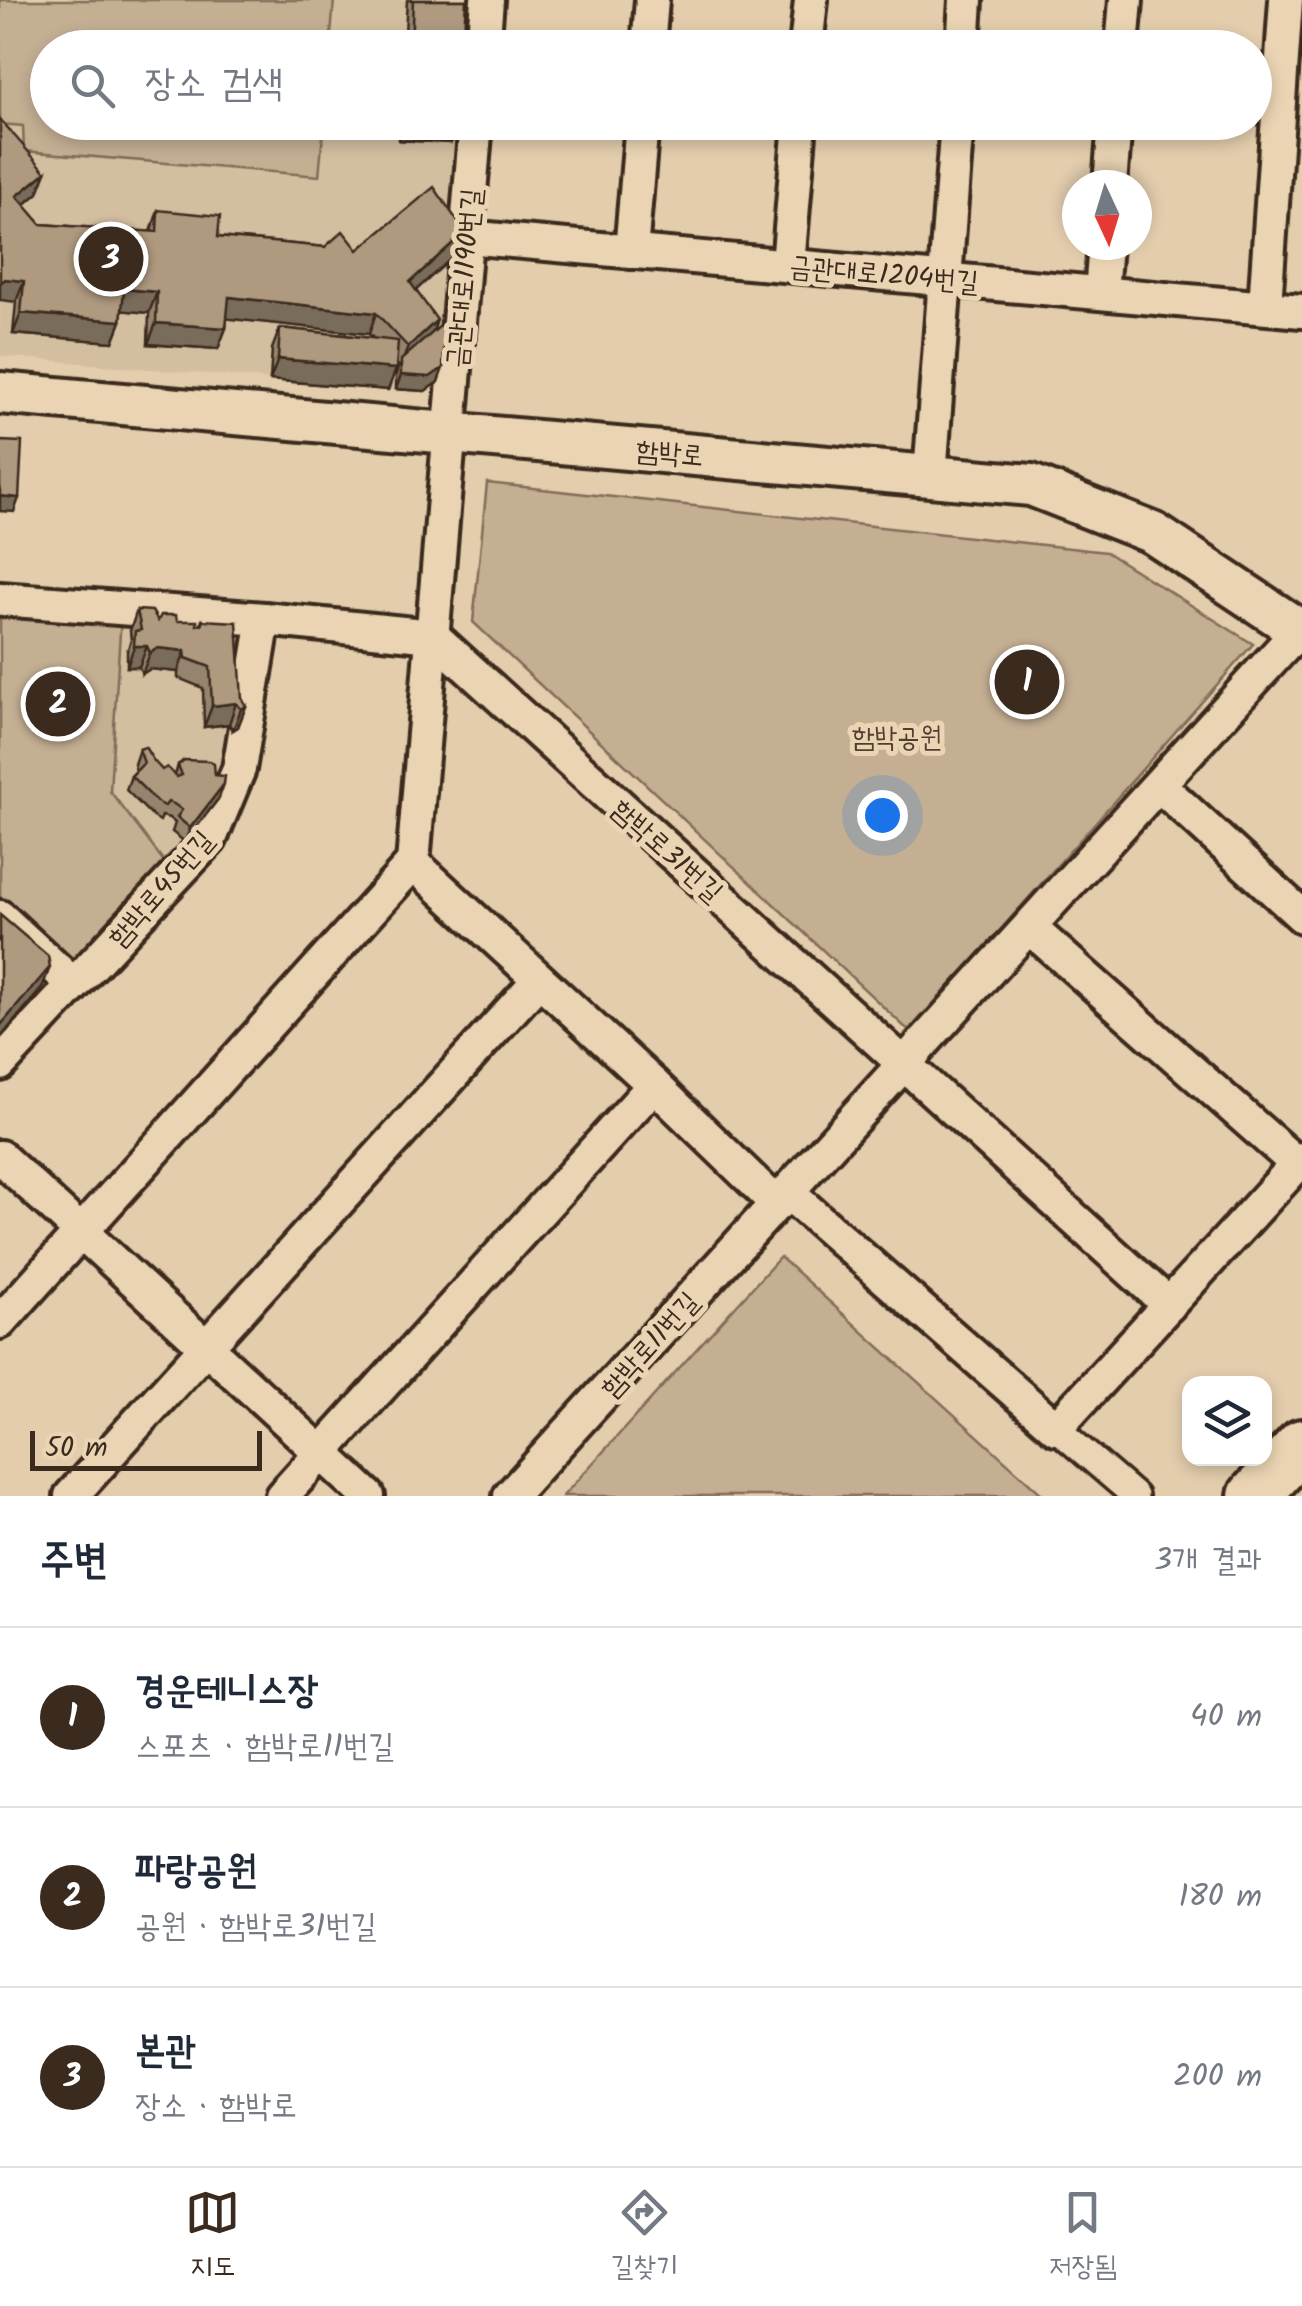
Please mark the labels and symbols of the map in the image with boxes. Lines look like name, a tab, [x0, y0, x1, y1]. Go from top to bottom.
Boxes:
north arrow	[1062, 170, 1152, 260]
street label: 금관대로1190번길	[435, 186, 496, 370]
pin: 3	[78, 222, 144, 296]
street label: 금관대로1204번길	[787, 245, 980, 306]
street label: 함박로	[634, 429, 705, 480]
pin: 1	[994, 644, 1060, 720]
pin: 2	[26, 666, 90, 742]
park label: 함박공원	[852, 716, 942, 761]
street label: 함박로31번길	[600, 789, 732, 915]
your location	[857, 790, 908, 841]
street label: 함박로45번길	[98, 821, 226, 958]
street label: 함박로11번길	[591, 1282, 711, 1409]
scale bar	[30, 1426, 262, 1470]

